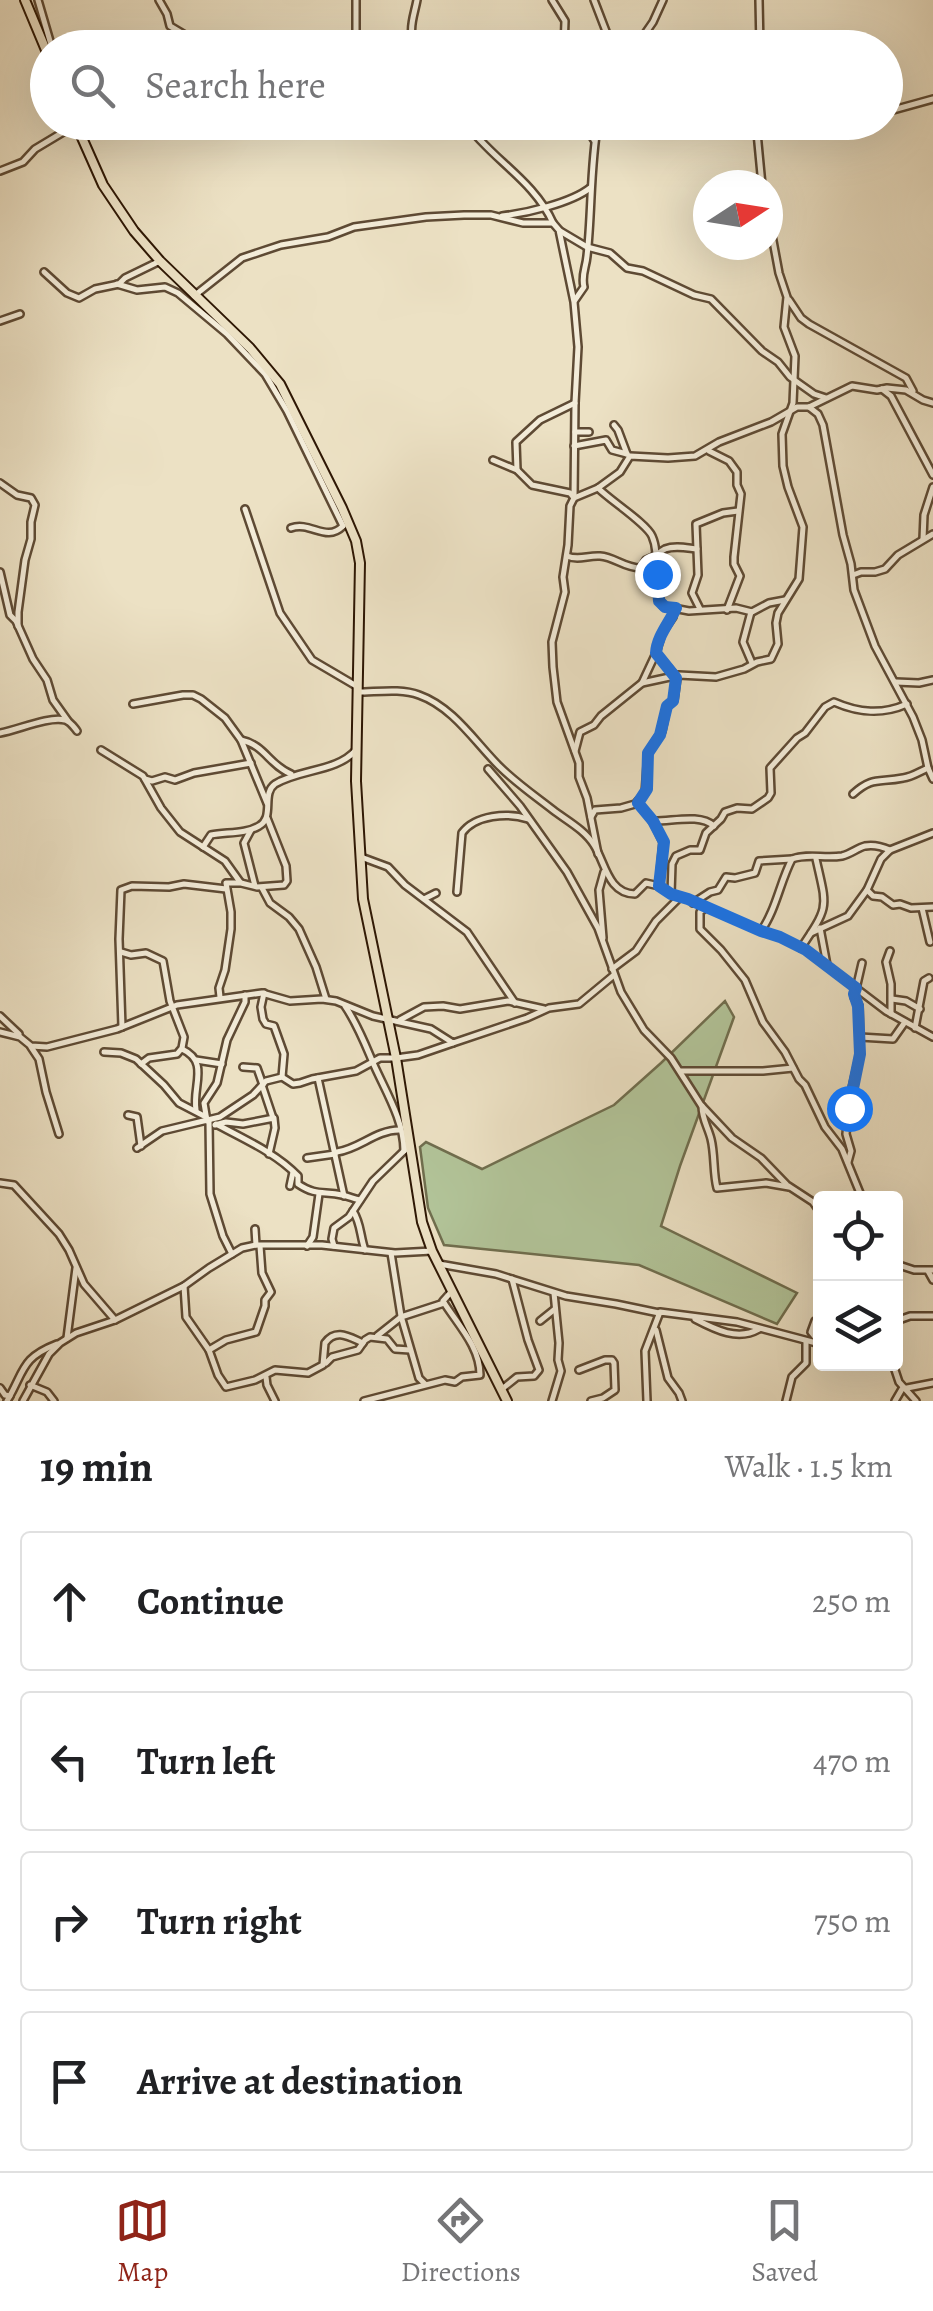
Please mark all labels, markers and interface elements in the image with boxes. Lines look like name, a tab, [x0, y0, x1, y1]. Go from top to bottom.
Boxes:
search box	[30, 30, 903, 140]
icon: search	[65, 58, 120, 113]
text: Search here	[145, 59, 326, 111]
north arrow	[693, 170, 783, 260]
route end	[635, 552, 681, 598]
route start	[827, 1086, 873, 1132]
map controls	[813, 1191, 903, 1371]
button: locate	[813, 1191, 903, 1281]
button: layers	[813, 1281, 903, 1371]
text: 19 min	[40, 1438, 153, 1495]
text: Walk · 1.5 km	[725, 1444, 893, 1488]
icon: ahead	[42, 1574, 97, 1629]
text: Continue	[137, 1575, 284, 1627]
text: 250 m	[812, 1579, 891, 1623]
icon: left	[42, 1734, 97, 1789]
text: Turn left	[137, 1735, 276, 1787]
text: 470 m	[813, 1739, 891, 1783]
icon: right	[42, 1894, 97, 1949]
text: Turn right	[137, 1895, 302, 1947]
text: 750 m	[814, 1899, 891, 1943]
icon: arrive	[42, 2054, 97, 2109]
text: Arrive at destination	[137, 2055, 463, 2107]
tab: Map	[115, 2193, 170, 2291]
tab: Directions	[401, 2193, 521, 2291]
tab: Saved	[751, 2193, 818, 2291]

